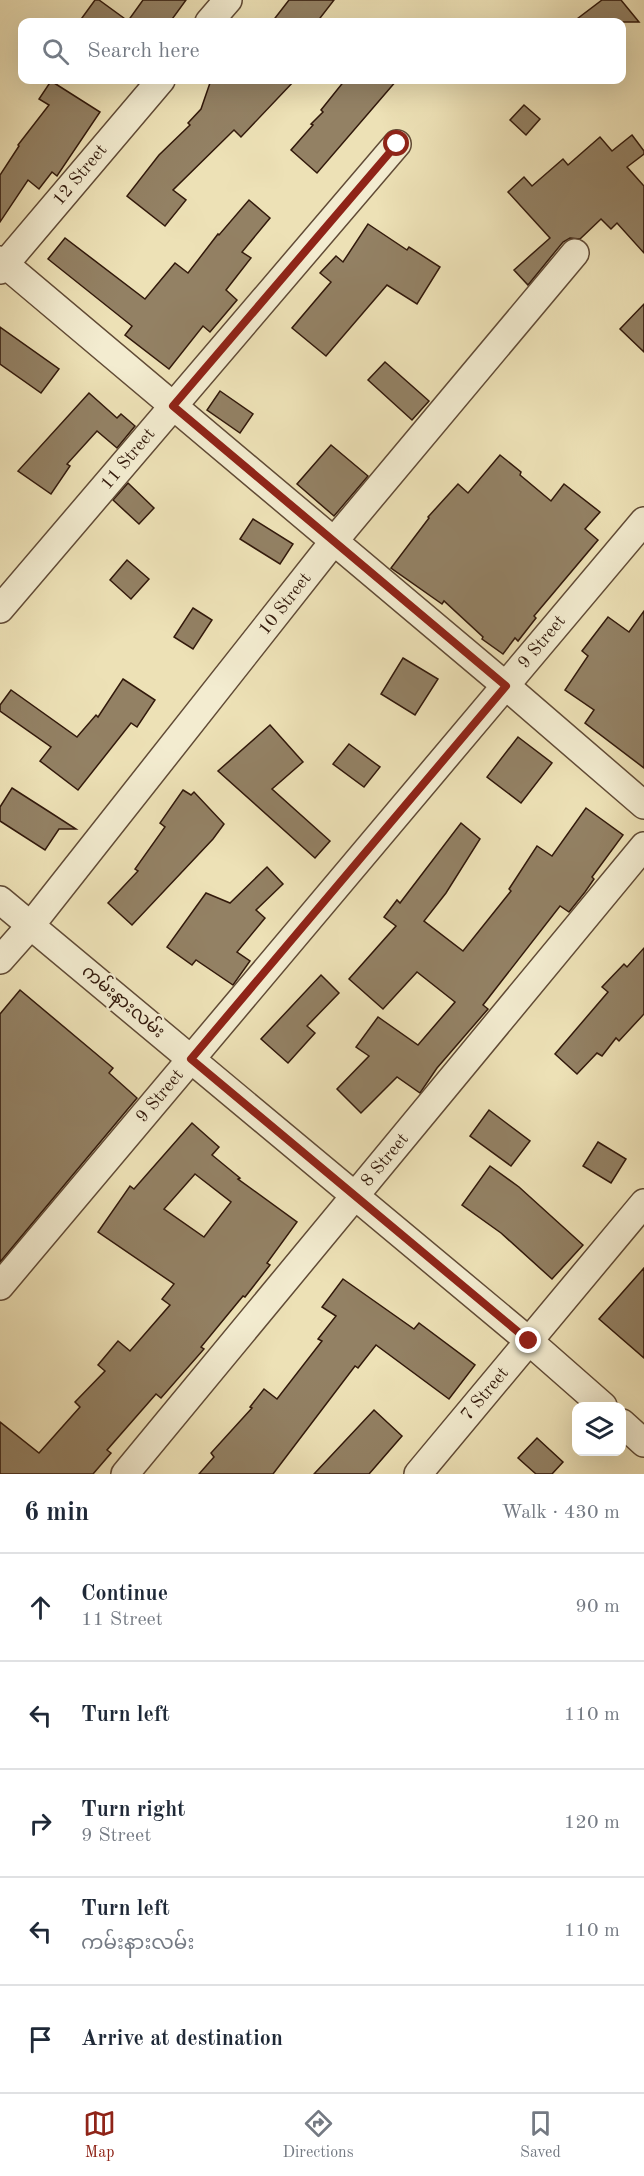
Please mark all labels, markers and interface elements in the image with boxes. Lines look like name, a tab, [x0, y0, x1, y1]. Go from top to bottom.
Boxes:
search box	[18, 18, 626, 84]
icon: search	[39, 35, 72, 68]
text: Search here	[87, 40, 200, 62]
route start	[383, 130, 409, 156]
street label: 12 Street	[49, 141, 111, 209]
street label: 11 Street	[97, 425, 159, 493]
street label: 10 Street	[255, 569, 315, 639]
street label: 9 Street	[515, 612, 569, 672]
street label: ကမ်းနားလမ်း	[75, 958, 171, 1046]
street label: 9 Street	[133, 1066, 187, 1126]
street label: 8 Street	[358, 1130, 412, 1190]
route end	[515, 1327, 541, 1353]
street label: 7 Street	[458, 1364, 512, 1424]
map controls	[572, 1402, 626, 1456]
button: layers	[572, 1402, 626, 1456]
text: 6 min	[24, 1500, 89, 1526]
text: Walk · 430 m	[501, 1503, 620, 1523]
text: Continue	[81, 1583, 168, 1605]
icon: ahead	[24, 1591, 57, 1624]
text: 90 m	[575, 1597, 620, 1617]
text: 11 Street	[81, 1610, 163, 1630]
icon: left	[24, 1699, 57, 1732]
text: Turn left	[81, 1704, 170, 1726]
text: 110 m	[564, 1705, 620, 1725]
text: Turn right	[81, 1799, 185, 1821]
icon: right	[24, 1807, 57, 1840]
text: 120 m	[564, 1813, 620, 1833]
text: 9 Street	[81, 1826, 151, 1846]
text: Turn left	[81, 1898, 170, 1920]
icon: left	[24, 1915, 57, 1948]
text: 110 m	[564, 1921, 620, 1941]
text: ကမ်းနားလမ်း	[81, 1934, 194, 1954]
icon: arrive	[24, 2023, 57, 2056]
text: Arrive at destination	[81, 2028, 283, 2050]
tab: Map	[83, 2107, 116, 2163]
tab: Directions	[283, 2107, 354, 2163]
tab: Saved	[520, 2107, 561, 2163]

